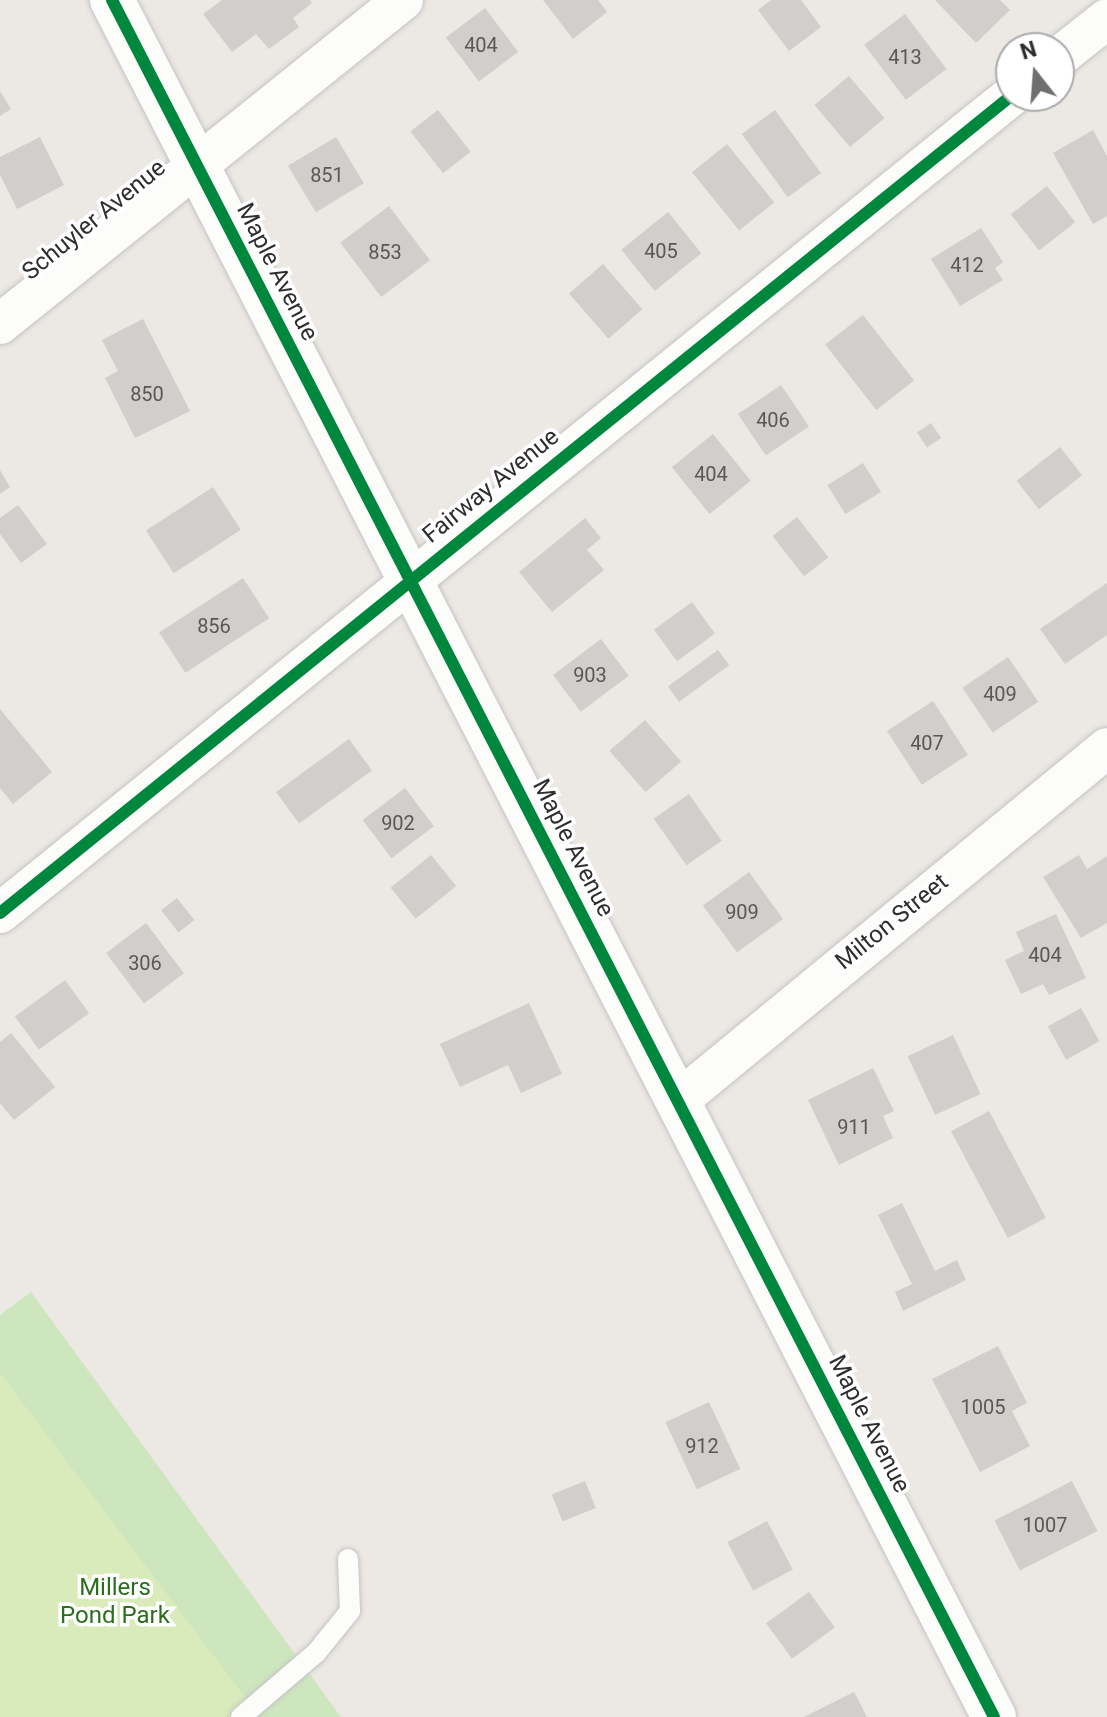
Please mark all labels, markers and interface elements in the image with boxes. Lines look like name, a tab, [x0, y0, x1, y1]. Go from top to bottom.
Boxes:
north arrow	[995, 32, 1075, 112]
house number: 404	[464, 33, 498, 57]
text: N	[1017, 36, 1040, 65]
house number: 413	[888, 45, 922, 69]
street label: Schuyler Avenue	[17, 154, 171, 286]
house number: 851	[310, 163, 344, 187]
street label: Maple Avenue	[230, 198, 324, 346]
house number: 405	[644, 239, 678, 263]
house number: 853	[368, 240, 402, 264]
house number: 412	[950, 253, 984, 277]
house number: 850	[130, 382, 164, 406]
house number: 406	[756, 408, 790, 432]
street label: Fairway Avenue	[417, 422, 565, 550]
house number: 404	[694, 462, 728, 486]
house number: 856	[197, 614, 231, 638]
house number: 903	[573, 663, 607, 687]
house number: 409	[983, 682, 1017, 706]
house number: 407	[910, 731, 944, 755]
street label: Maple Avenue	[526, 774, 620, 922]
house number: 902	[381, 811, 415, 835]
street label: Milton Street	[830, 868, 954, 976]
house number: 909	[725, 900, 759, 924]
house number: 404	[1028, 943, 1062, 967]
house number: 306	[128, 951, 162, 975]
house number: 911	[837, 1115, 871, 1139]
street label: Maple Avenue	[822, 1350, 916, 1498]
house number: 1005	[961, 1395, 1005, 1419]
house number: 912	[685, 1434, 719, 1458]
house number: 1007	[1023, 1513, 1067, 1537]
park label: Millers Pond Park	[60, 1574, 170, 1630]

